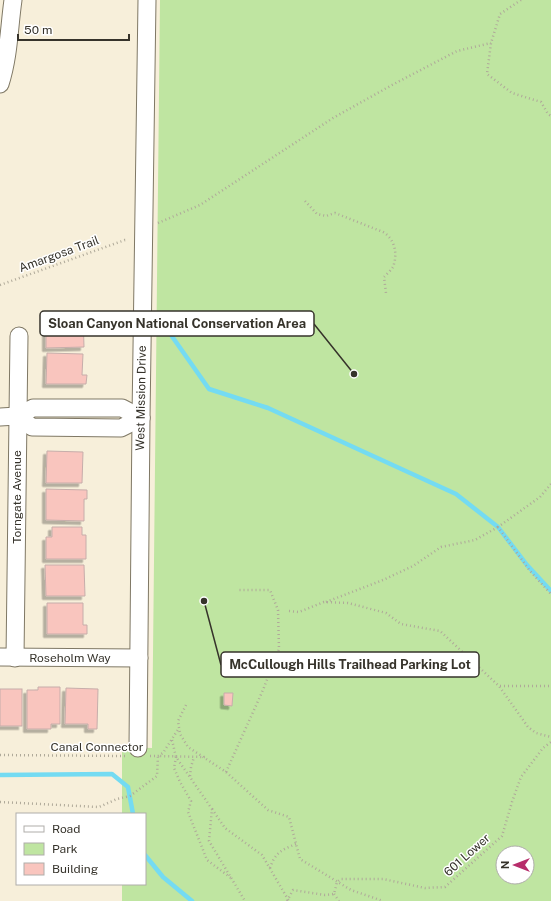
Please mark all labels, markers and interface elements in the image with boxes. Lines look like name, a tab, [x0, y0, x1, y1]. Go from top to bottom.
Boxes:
scale bar	[18, 16, 129, 42]
text: 50 m	[24, 23, 52, 37]
street label: Amargosa Trail	[17, 233, 101, 275]
callout: Sloan Canyon National Conservation Area	[40, 311, 314, 336]
text: Sloan Canyon National Conservation Area	[48, 316, 306, 331]
street label: West Mission Drive	[133, 345, 149, 451]
street label: Torngate Avenue	[10, 450, 24, 544]
street label: Roseholm Way	[29, 651, 111, 665]
callout: McCullough Hills Trailhead Parking Lot	[221, 652, 479, 677]
text: McCullough Hills Trailhead Parking Lot	[229, 657, 471, 672]
street label: Canal Connector	[51, 740, 144, 754]
legend	[16, 813, 146, 885]
text: Road	[52, 822, 80, 836]
street label: 601 Lower	[441, 831, 493, 879]
text: Park	[52, 842, 78, 856]
north arrow	[495, 845, 535, 885]
text: N	[499, 861, 511, 869]
text: Building	[52, 862, 98, 876]

